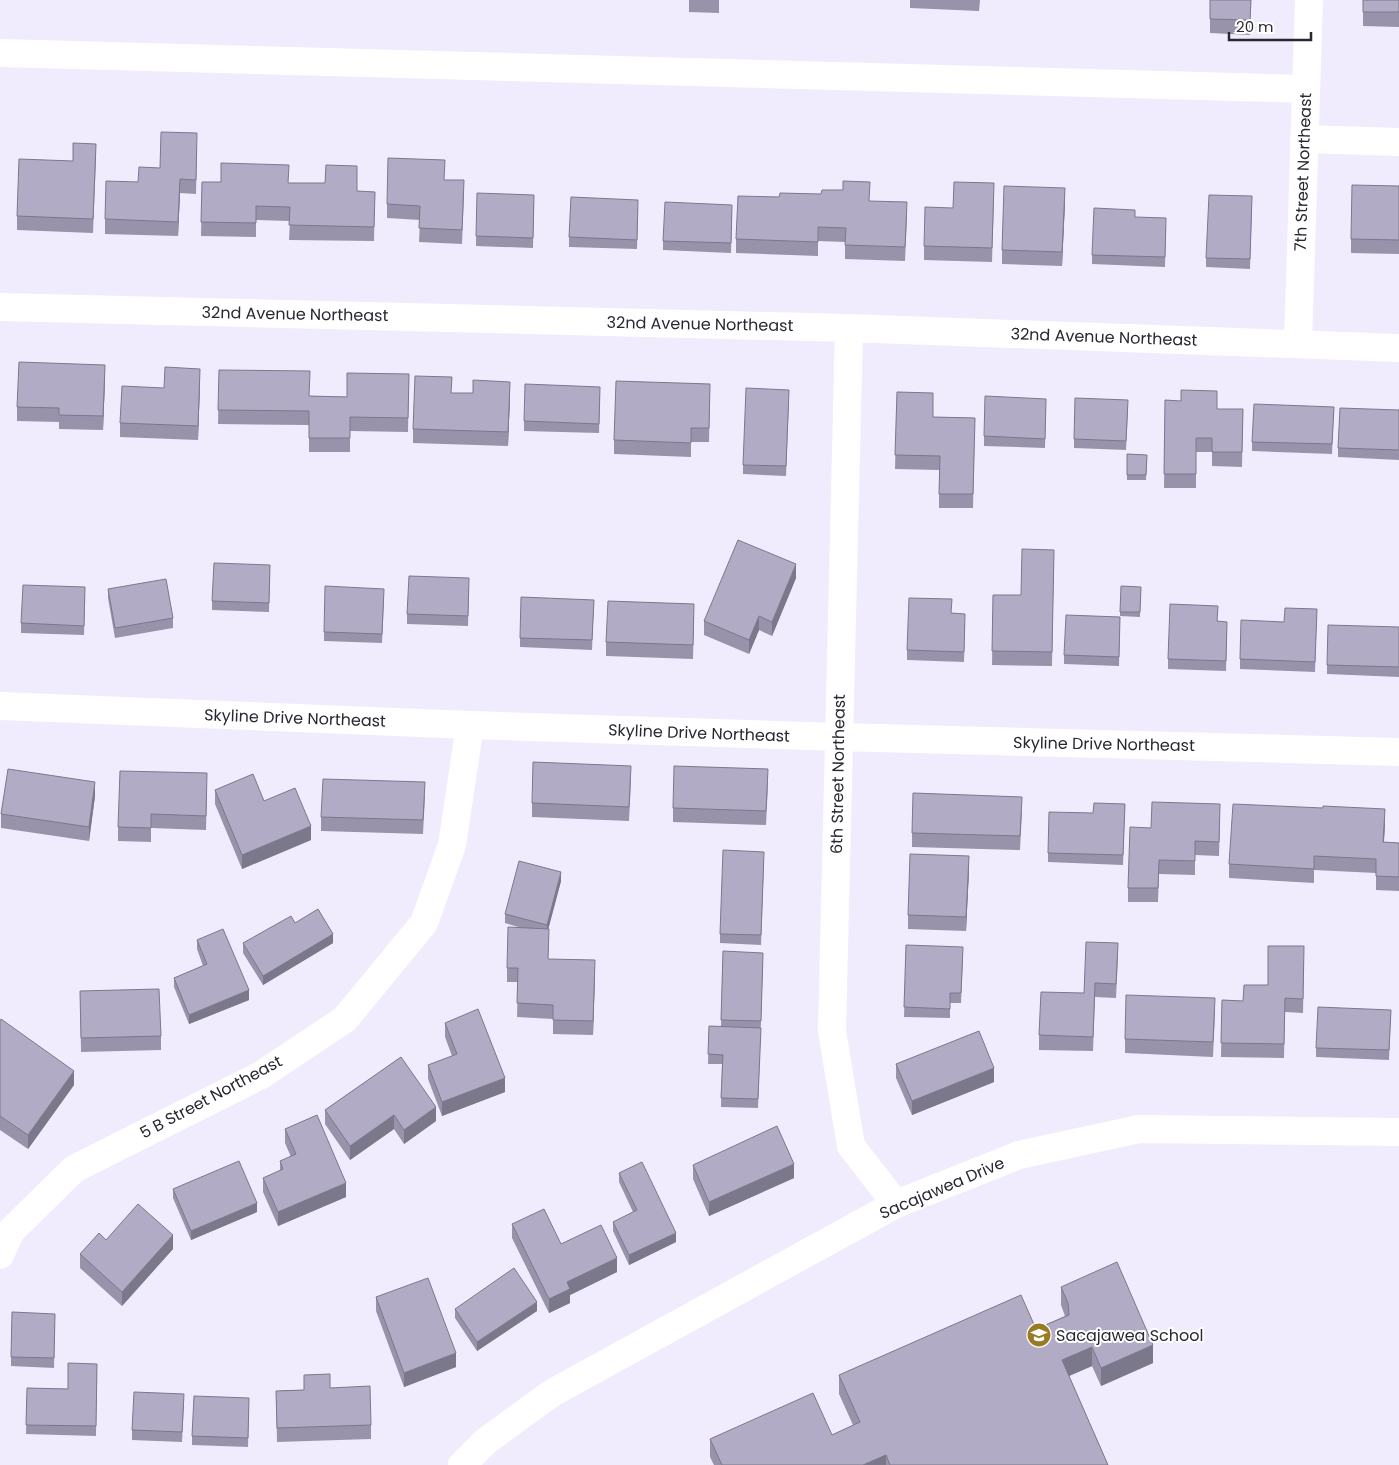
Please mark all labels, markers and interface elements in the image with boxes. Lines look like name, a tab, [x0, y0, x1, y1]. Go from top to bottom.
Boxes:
scale bar	[1229, 10, 1312, 42]
text: 20 m	[1236, 16, 1274, 37]
street label: 7th Street Northeast	[1289, 92, 1317, 252]
street label: 32nd Avenue Northeast	[201, 301, 389, 327]
street label: 32nd Avenue Northeast	[606, 311, 794, 337]
street label: 32nd Avenue Northeast	[1010, 322, 1198, 352]
street label: 6th Street Northeast	[825, 694, 851, 854]
street label: Skyline Drive Northeast	[204, 703, 386, 733]
street label: Skyline Drive Northeast	[608, 718, 790, 748]
street label: Skyline Drive Northeast	[1013, 731, 1195, 757]
street label: 5 B Street Northeast	[136, 1050, 286, 1144]
street label: Sacajawea Drive	[876, 1151, 1008, 1225]
school or university icon: Sacajawea School	[1026, 1322, 1052, 1348]
place label: Sacajawea School	[1056, 1324, 1203, 1347]

